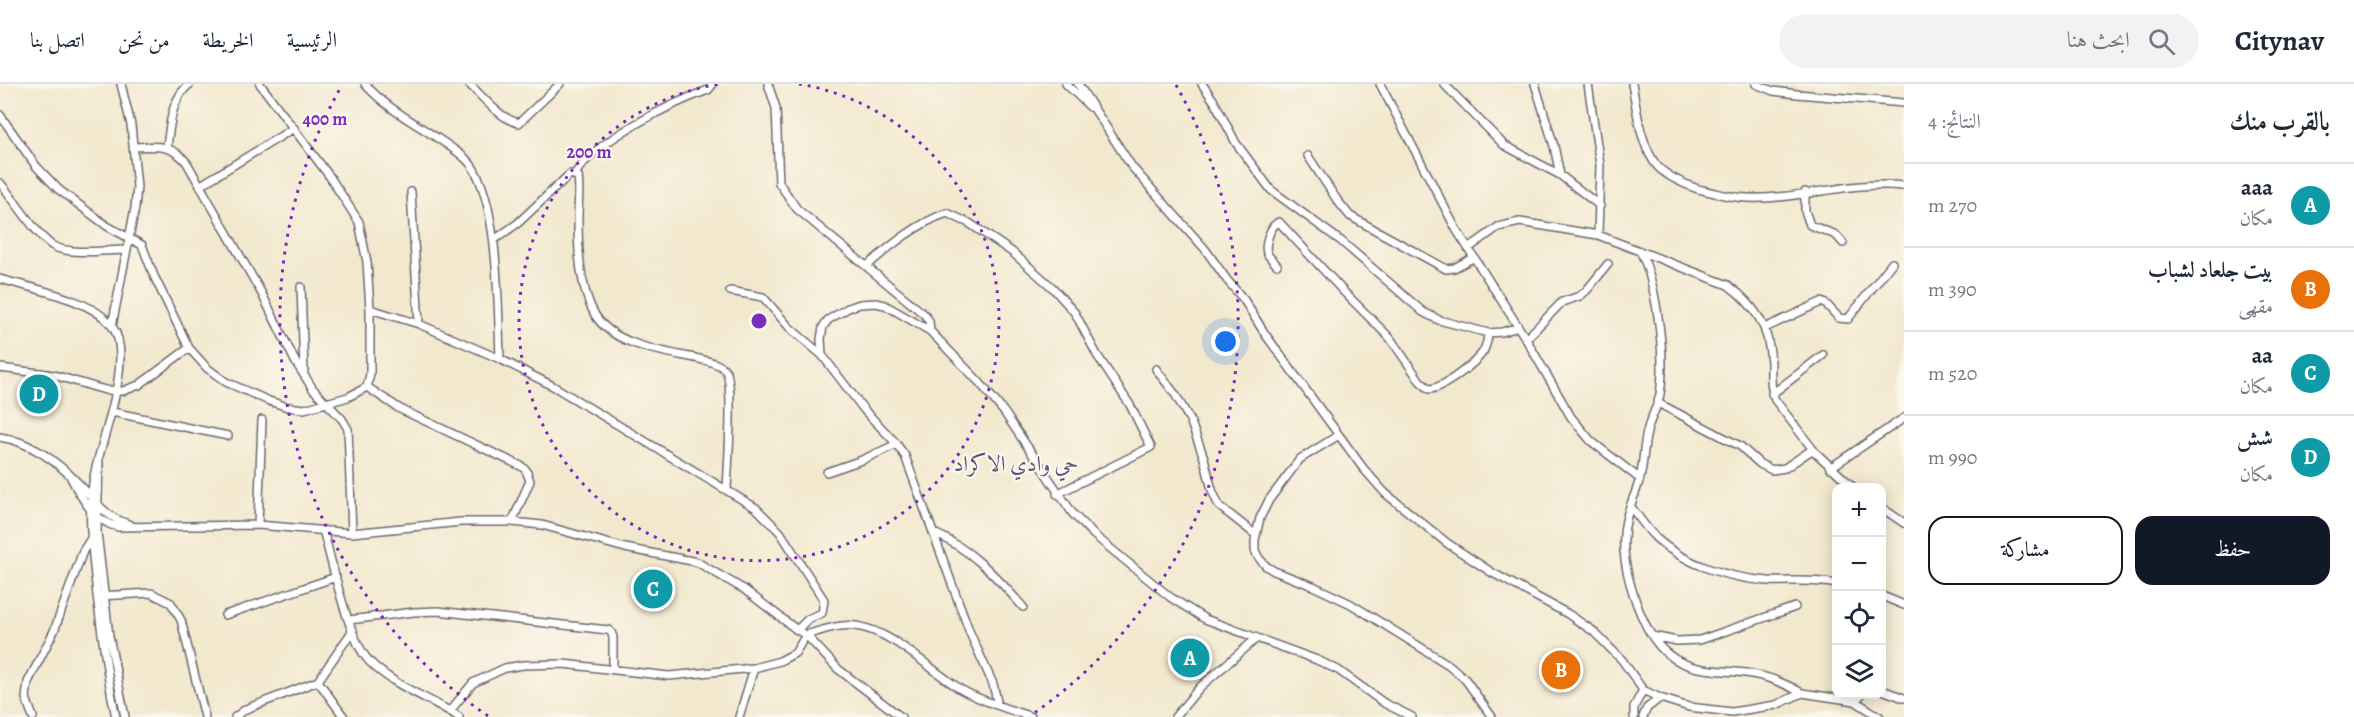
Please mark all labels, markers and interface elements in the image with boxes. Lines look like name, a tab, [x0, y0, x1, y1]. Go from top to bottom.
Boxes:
search box	[1779, 14, 2199, 68]
text: Citynav	[2235, 22, 2324, 60]
text: ابحث هنا	[2067, 25, 2130, 55]
icon: search	[2145, 25, 2178, 58]
text: اتصل بنا	[30, 26, 85, 54]
text: من نحن	[118, 26, 170, 54]
text: الخريطة	[203, 26, 254, 54]
text: الرئيسية	[287, 26, 337, 54]
text: بالقرب منك	[2229, 104, 2330, 139]
text: 400 m	[303, 107, 347, 131]
text: النتائج: 4	[1928, 108, 1981, 135]
text: 200 m	[566, 140, 612, 164]
text: aaa	[2241, 173, 2273, 203]
text: 270 m	[1928, 192, 1977, 219]
text: A	[2304, 192, 2317, 219]
text: مكان	[2239, 205, 2273, 232]
text: بيت جلعاد لشباب	[2148, 255, 2273, 285]
text: 390 m	[1928, 276, 1977, 303]
text: B	[2304, 276, 2317, 303]
text: مقهى	[2238, 293, 2273, 320]
centre of rings	[749, 311, 769, 331]
your location	[1211, 327, 1240, 356]
text: aa	[2252, 341, 2273, 371]
text: 520 m	[1928, 360, 1977, 387]
text: C	[2304, 360, 2317, 387]
pin: D	[20, 372, 58, 416]
text: مكان	[2239, 373, 2273, 400]
text: شش	[2237, 423, 2273, 453]
text: 990 m	[1928, 444, 1977, 471]
text: D	[2304, 444, 2317, 471]
district label: حي وادي الاكراد	[953, 449, 1079, 482]
text: مكان	[2239, 461, 2273, 488]
map controls	[1832, 483, 1886, 699]
button: +	[1832, 483, 1886, 537]
button: مشاركة	[1928, 516, 2123, 585]
button: حفظ	[2135, 516, 2330, 585]
button: −	[1832, 537, 1886, 591]
pin: C	[634, 566, 672, 612]
button: locate	[1832, 591, 1886, 645]
pin: A	[1170, 636, 1210, 680]
button: layers	[1832, 645, 1886, 699]
pin: B	[1542, 648, 1580, 692]

